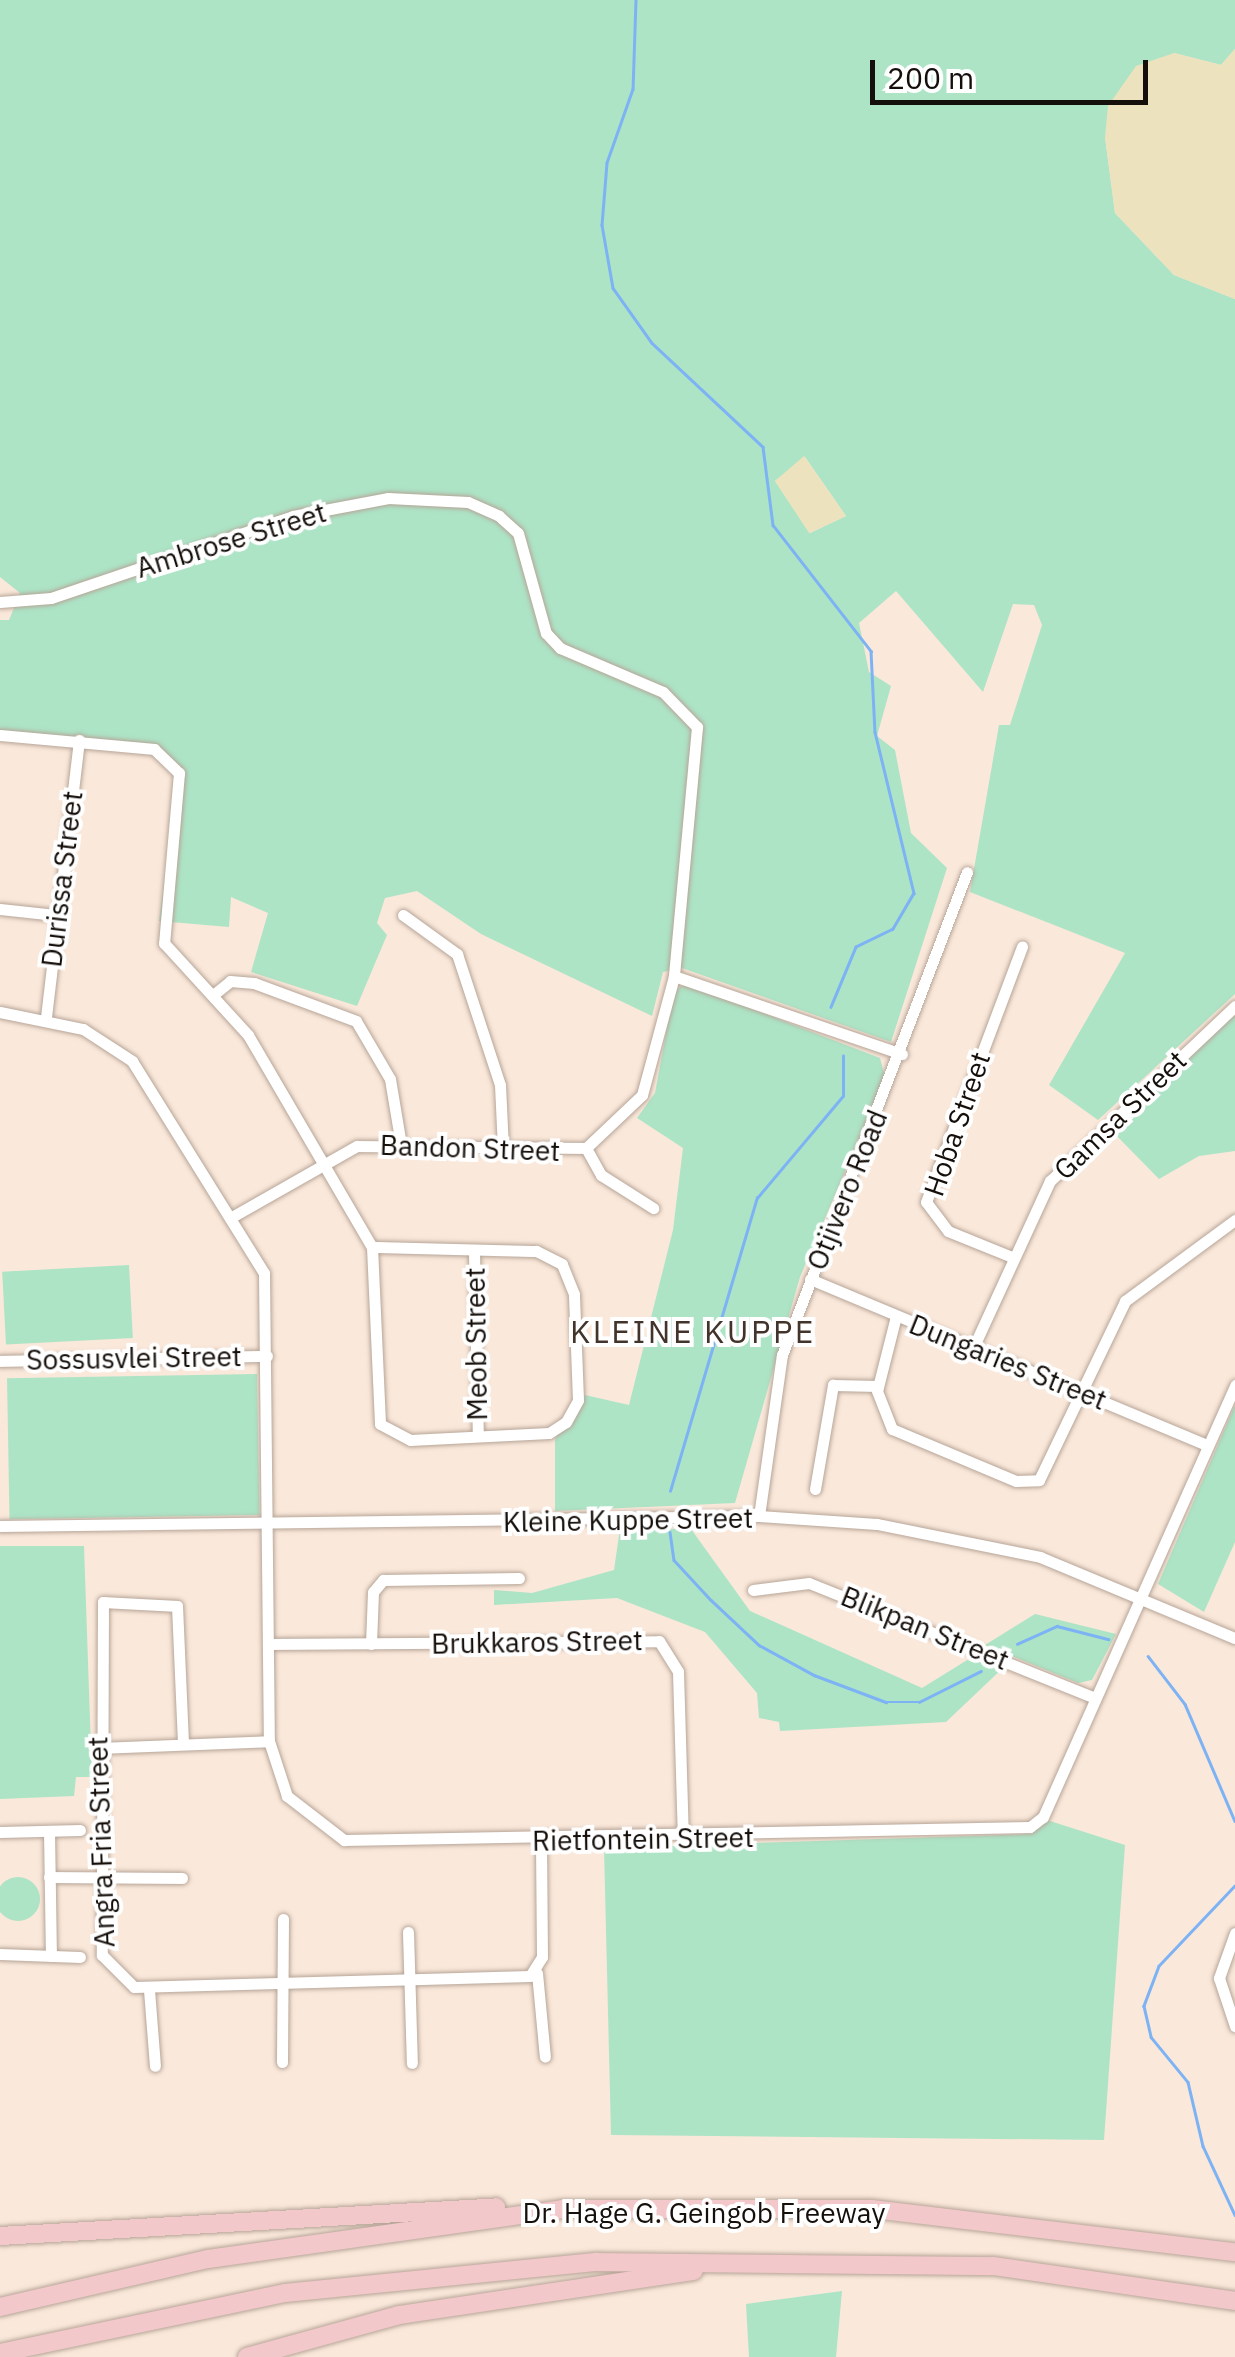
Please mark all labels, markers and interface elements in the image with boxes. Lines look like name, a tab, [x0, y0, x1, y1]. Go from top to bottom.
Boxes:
scale bar	[875, 40, 1152, 102]
text: 200 m	[887, 58, 974, 97]
street label: Ambrose Street	[132, 495, 330, 585]
street label: Durissa Street	[35, 789, 89, 969]
street label: Gamsa Street	[1047, 1044, 1193, 1186]
street label: Hoba Street	[917, 1048, 997, 1200]
street label: Otjivero Road	[800, 1105, 894, 1275]
street label: Bandon Street	[379, 1128, 561, 1168]
street label: Meob Street	[458, 1267, 494, 1421]
street label: Dungaries Street	[904, 1307, 1112, 1417]
district label: KLEINE KUPPE	[570, 1312, 816, 1350]
street label: Sossusvlei Street	[26, 1339, 242, 1377]
street label: Kleine Kuppe Street	[503, 1501, 753, 1539]
street label: Blikpan Street	[836, 1579, 1014, 1677]
street label: Brukkaros Street	[431, 1623, 643, 1661]
street label: Angra Fria Street	[81, 1736, 121, 1948]
street label: Rietfontein Street	[532, 1820, 754, 1858]
street label: Dr. Hage G. Geingob Freeway	[523, 2196, 885, 2230]

